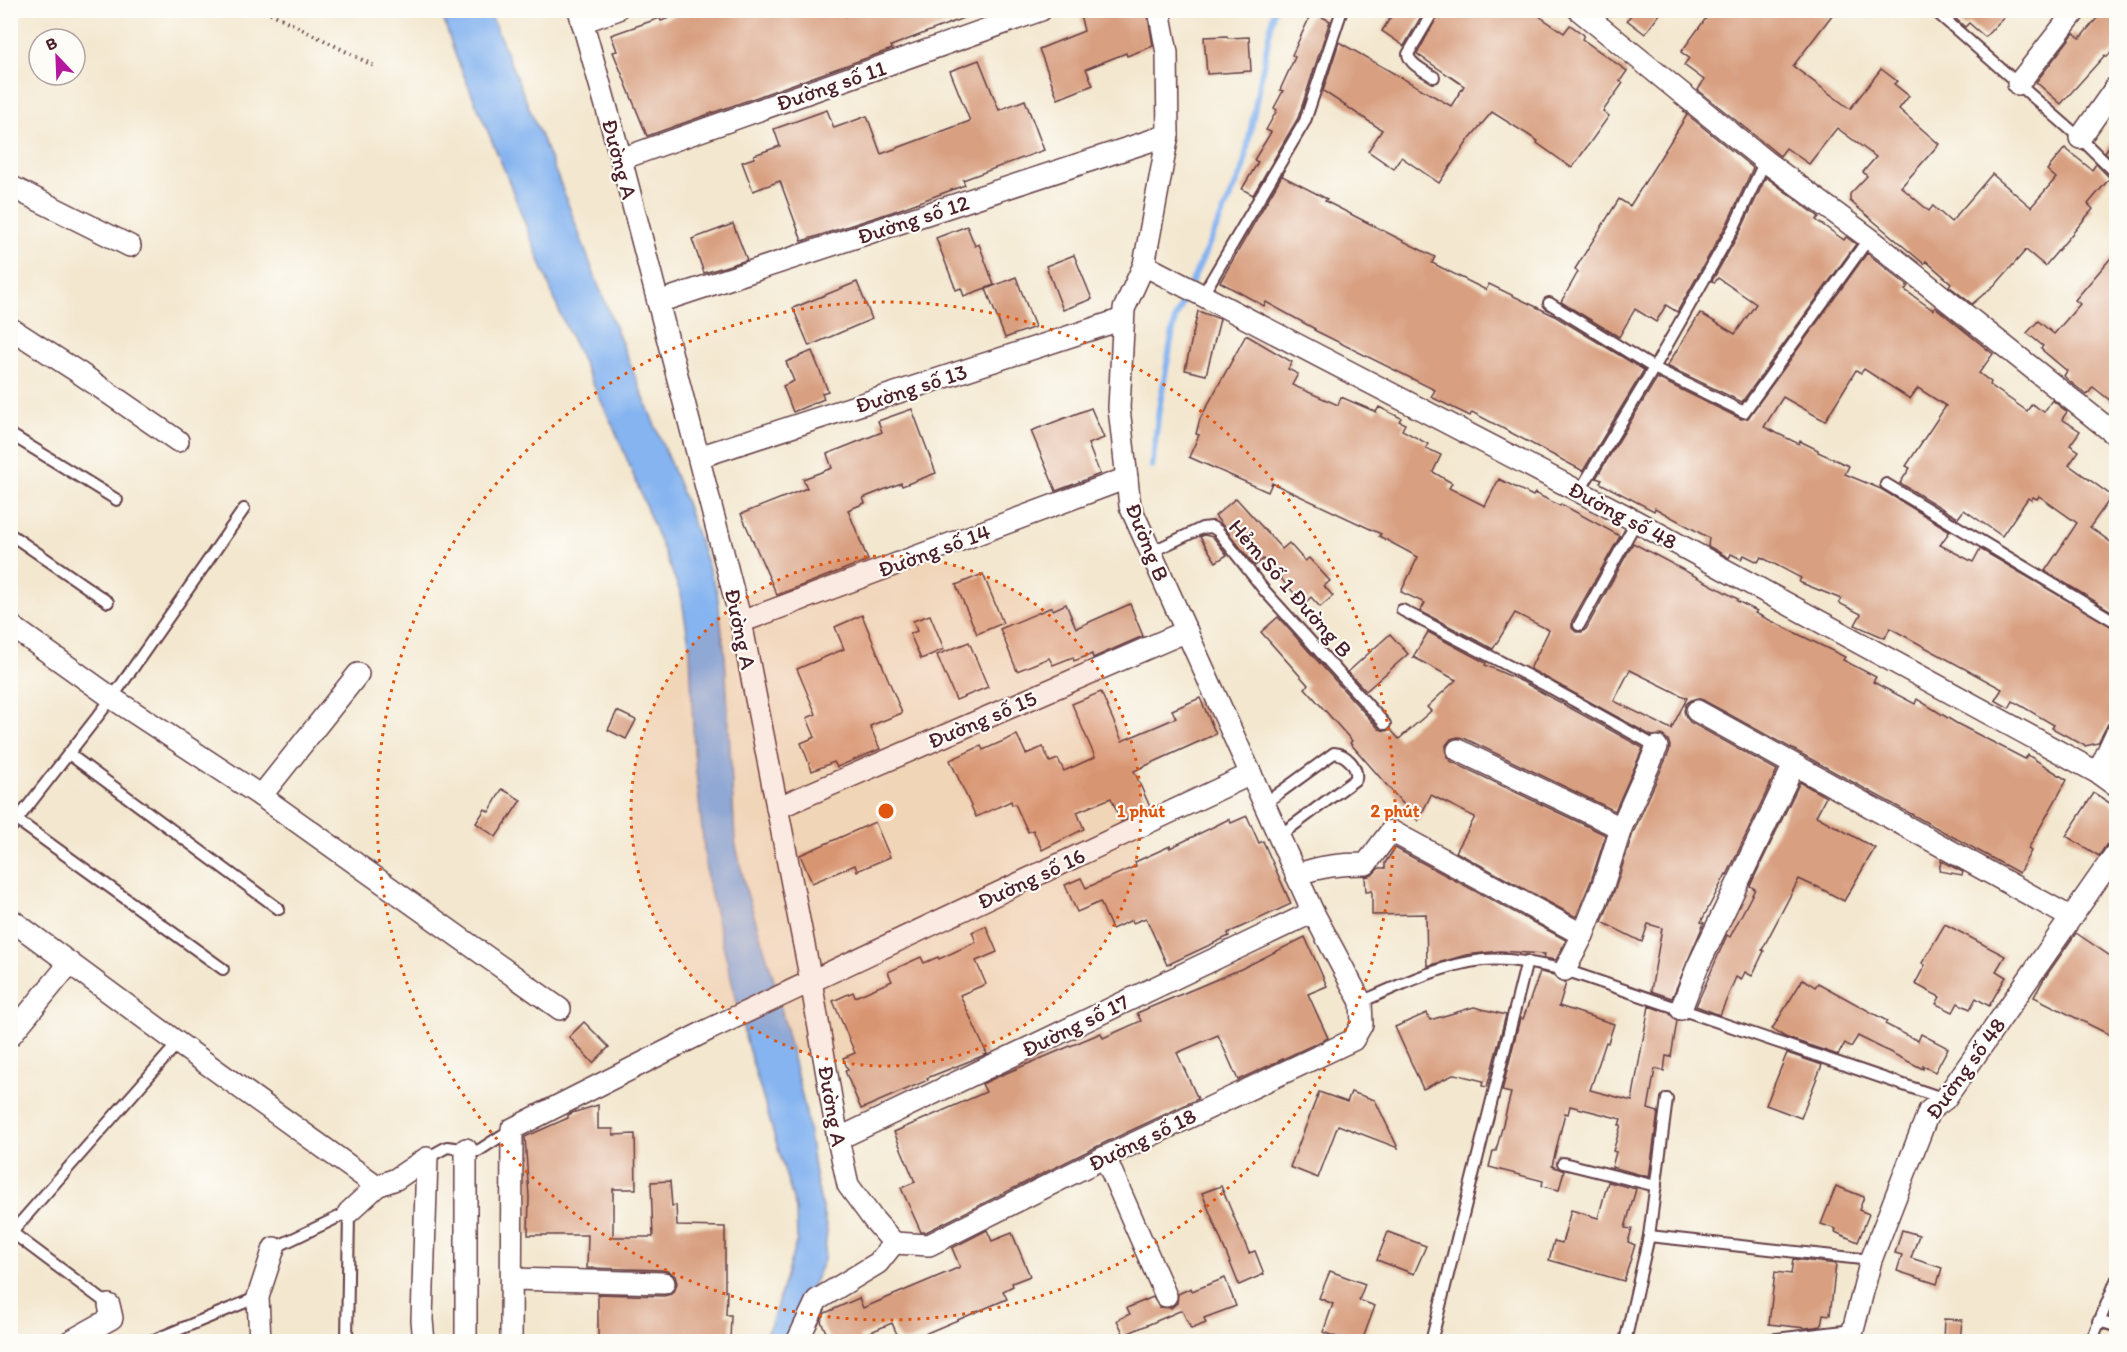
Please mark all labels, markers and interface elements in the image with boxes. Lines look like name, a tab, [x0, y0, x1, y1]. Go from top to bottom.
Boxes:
north arrow	[27, 27, 87, 87]
text: B	[43, 33, 60, 54]
street label: Đường số 11	[773, 54, 890, 117]
street label: Đường A	[596, 116, 643, 202]
street label: Đường số 12	[854, 189, 973, 250]
street label: Đường số 13	[852, 358, 971, 419]
street label: Đường số 48	[1564, 476, 1682, 555]
street label: Đường B	[1120, 499, 1175, 585]
street label: Hẻm Số 1 Đường B	[1223, 513, 1358, 663]
street label: Đường số 14	[874, 518, 994, 583]
street label: Đường A	[719, 586, 762, 672]
street label: Đường số 15	[924, 684, 1041, 754]
text: 1 phút	[1117, 800, 1165, 822]
text: 2 phút	[1371, 800, 1420, 822]
centre of rings	[876, 801, 896, 821]
street label: Đường số 16	[973, 842, 1089, 915]
street label: Đường số 17	[1018, 988, 1133, 1063]
street label: Đường số 48	[1919, 1012, 2011, 1124]
street label: Đường A	[812, 1063, 853, 1149]
street label: Đường số 18	[1084, 1102, 1200, 1177]

